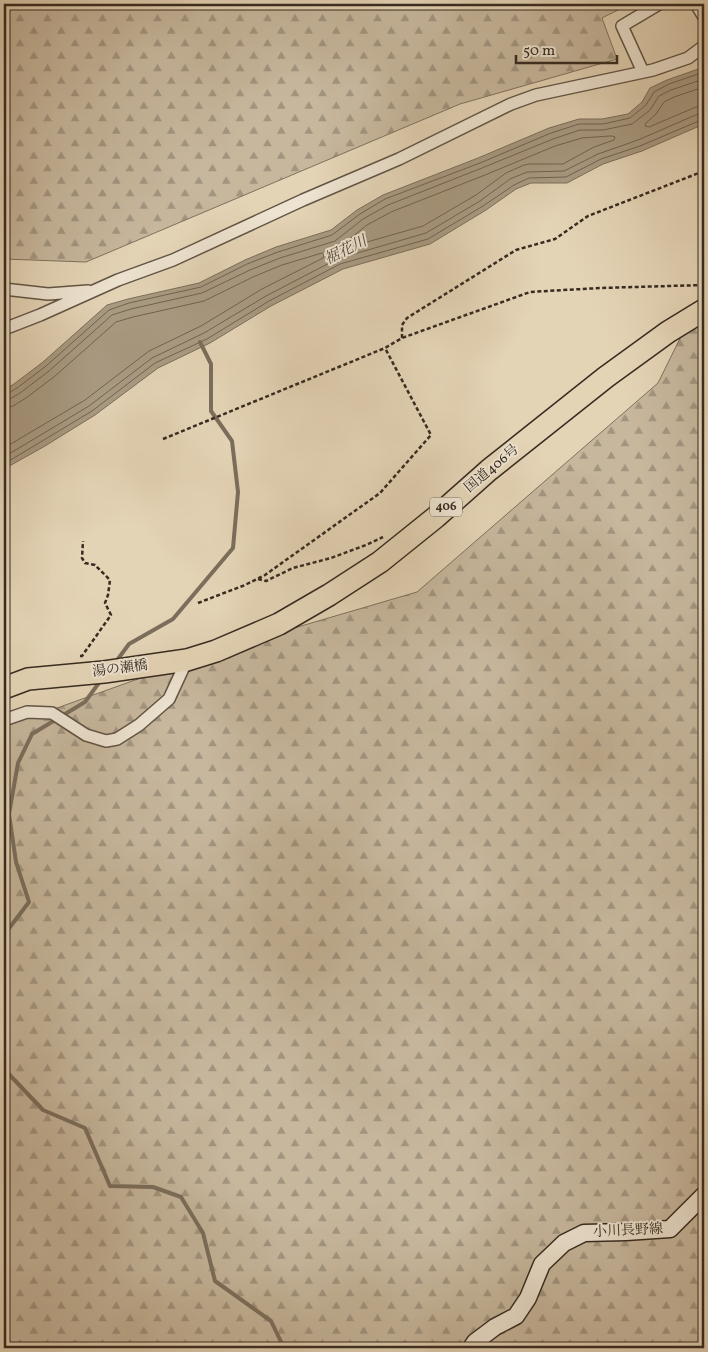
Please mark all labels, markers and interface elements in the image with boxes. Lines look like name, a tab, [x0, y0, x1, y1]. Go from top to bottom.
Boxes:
scale bar	[516, 32, 617, 64]
text: 50 m	[523, 41, 555, 62]
water label: 裾花川	[321, 231, 373, 271]
street label: 国道406号	[461, 441, 523, 497]
road number: 406	[430, 498, 462, 516]
street label: 湯の瀬橋	[91, 656, 149, 682]
street label: 小川長野線	[593, 1220, 663, 1242]

